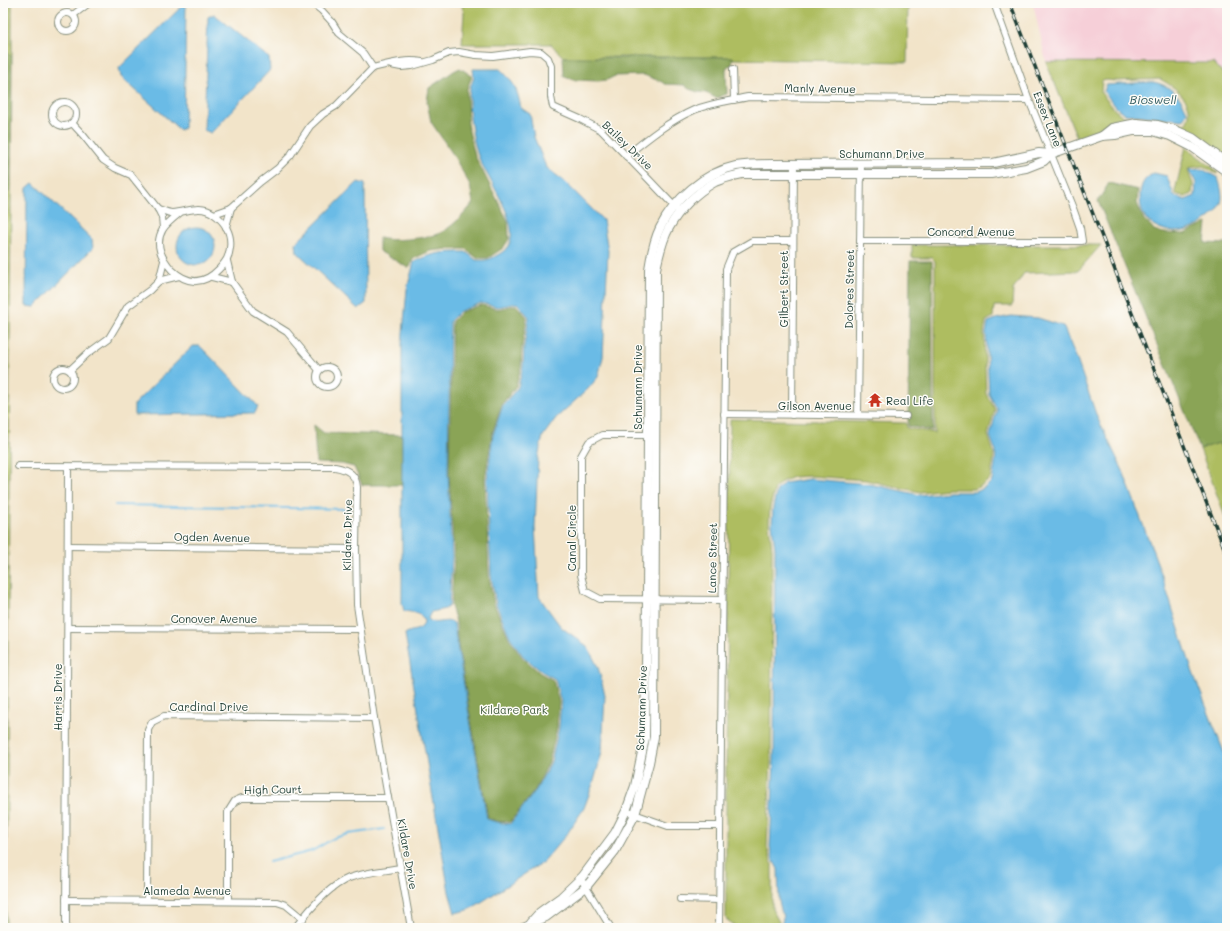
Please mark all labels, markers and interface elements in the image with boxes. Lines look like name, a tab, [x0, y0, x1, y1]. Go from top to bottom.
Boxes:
street label: Manly Avenue	[784, 80, 856, 96]
street label: Essex Lane	[1030, 89, 1066, 149]
water label: Bioswell	[1130, 91, 1176, 107]
street label: Bailey Drive	[599, 117, 657, 173]
street label: Schumann Drive	[839, 146, 925, 161]
street label: Concord Avenue	[927, 224, 1015, 239]
street label: Dolores Street	[841, 249, 857, 329]
street label: Gilbert Street	[776, 250, 791, 328]
street label: Schumann Drive	[630, 344, 645, 430]
temple icon: Real Life	[867, 392, 883, 408]
place label: Real Life	[886, 393, 933, 408]
street label: Gilson Avenue	[778, 398, 852, 413]
street label: Kildare Drive	[339, 499, 355, 571]
street label: Canal Circle	[564, 504, 579, 571]
street label: Lance Street	[704, 522, 720, 593]
street label: Ogden Avenue	[174, 529, 251, 545]
street label: Conover Avenue	[171, 611, 258, 626]
street label: Harris Drive	[50, 663, 65, 731]
street label: Schumann Drive	[632, 665, 650, 751]
street label: Cardinal Drive	[170, 699, 249, 714]
park label: Kildare Park	[480, 702, 548, 717]
street label: High Court	[244, 781, 302, 797]
street label: Kildare Drive	[394, 817, 422, 891]
street label: Alameda Avenue	[143, 883, 231, 898]

